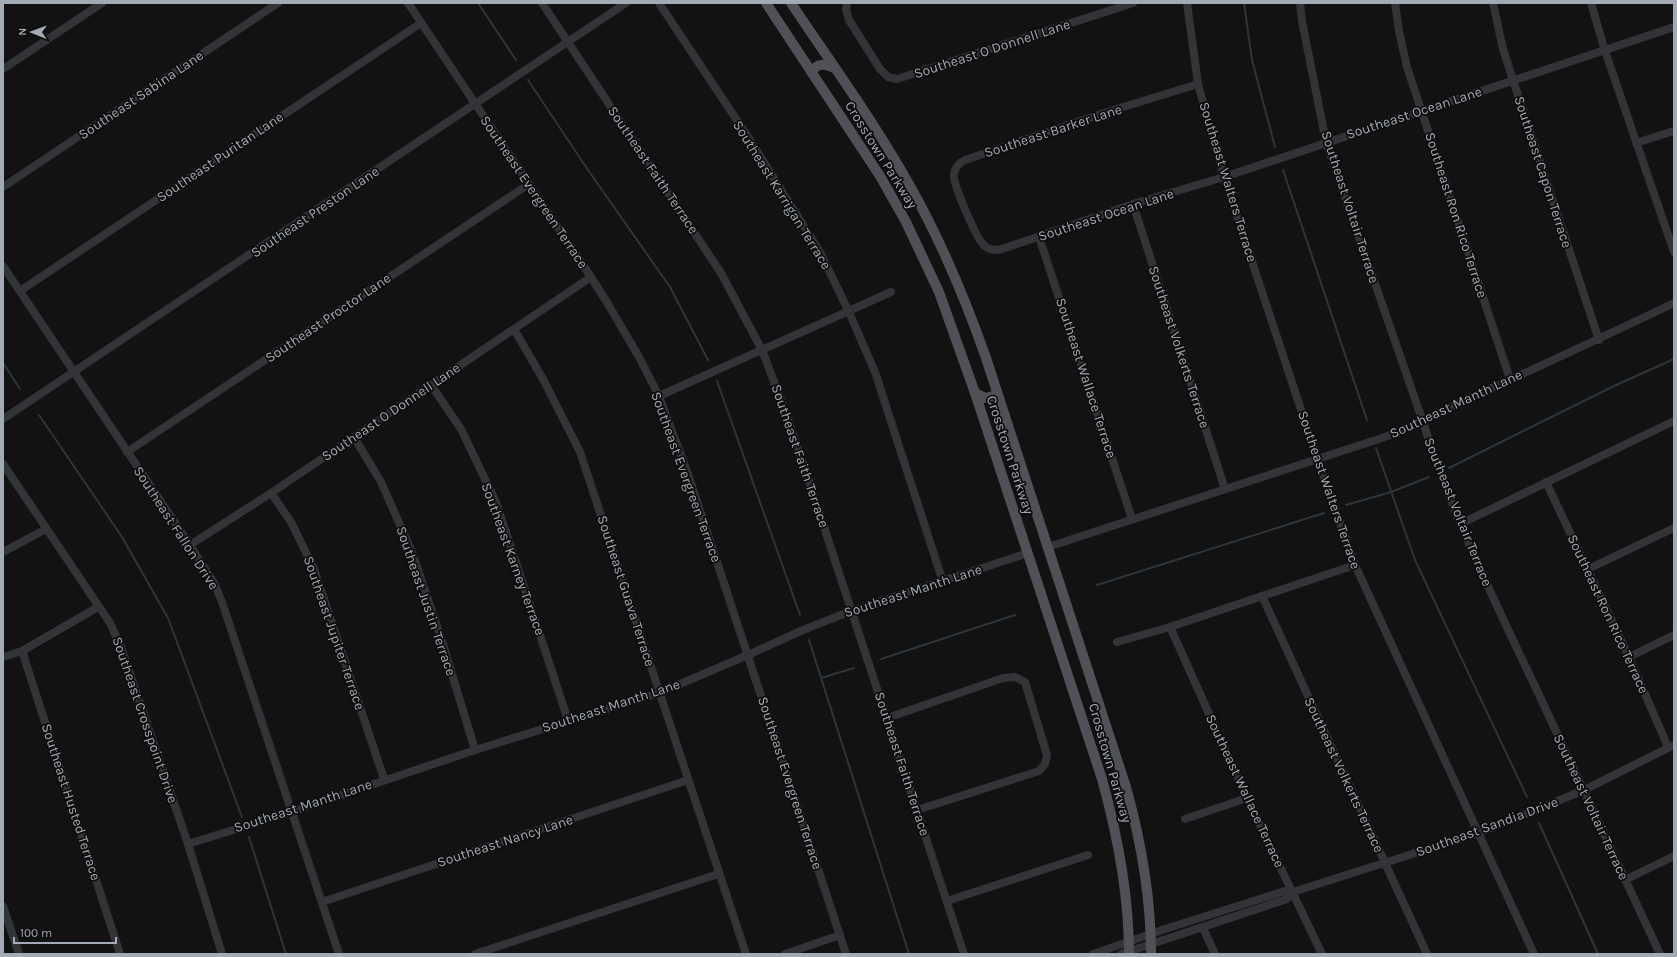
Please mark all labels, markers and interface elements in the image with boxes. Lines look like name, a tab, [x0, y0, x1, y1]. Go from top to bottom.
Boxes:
north arrow	[12, 12, 52, 52]
street label: Southeast O Donnell Lane	[912, 16, 1072, 82]
text: N	[16, 28, 29, 36]
street label: Southeast Sabina Lane	[75, 47, 207, 143]
street label: Southeast Ocean Lane	[1344, 83, 1484, 143]
street label: Southeast Capon Terrace	[1510, 94, 1576, 250]
street label: Crosstown Parkway	[841, 98, 921, 212]
street label: Southeast Walters Terrace	[1196, 100, 1260, 264]
street label: Southeast Barker Lane	[982, 101, 1124, 161]
street label: Southeast Faith Terrace	[604, 103, 702, 237]
street label: Southeast Puritan Lane	[153, 108, 287, 206]
street label: Southeast Evergreen Terrace	[476, 112, 592, 272]
street label: Southeast Karrigan Terrace	[729, 117, 835, 273]
street label: Southeast Voltair Terrace	[1317, 129, 1383, 285]
street label: Southeast Ron Rico Terrace	[1421, 130, 1491, 300]
street label: Southeast Preston Lane	[248, 163, 382, 261]
street label: Southeast Ocean Lane	[1036, 185, 1176, 245]
street label: Southeast Volkerts Terrace	[1145, 264, 1213, 430]
street label: Southeast Proctor Lane	[262, 270, 394, 366]
street label: Southeast Wallace Terrace	[1052, 296, 1120, 460]
street label: Southeast O Donnell Lane	[318, 359, 464, 465]
street label: Southeast Manth Lane	[1387, 366, 1525, 442]
street label: Southeast Faith Terrace	[767, 382, 833, 530]
street label: Southeast Evergreen Terrace	[647, 389, 725, 565]
street label: Crosstown Parkway	[983, 394, 1037, 517]
street label: Southeast Walters Terrace	[1294, 409, 1364, 571]
street label: Southeast Voltair Terrace	[1420, 435, 1496, 589]
street label: Southeast Fallon Drive	[130, 463, 222, 593]
street label: Southeast Karney Terrace	[477, 480, 549, 638]
street label: Southeast Guava Terrace	[594, 513, 658, 669]
street label: Southeast Justin Terrace	[392, 524, 460, 678]
street label: Southeast Ron Rico Terrace	[1564, 532, 1652, 696]
street label: Southeast Jupiter Terrace	[300, 554, 368, 712]
street label: Southeast Manth Lane	[842, 561, 984, 621]
street label: Southeast Crosspoint Drive	[108, 635, 182, 805]
street label: Southeast Manth Lane	[540, 676, 682, 736]
street label: Southeast Faith Terrace	[871, 690, 933, 838]
street label: Southeast Evergreen Terrace	[754, 694, 826, 872]
street label: Southeast Volkerts Terrace	[1300, 695, 1388, 855]
street label: Crosstown Parkway	[1085, 701, 1135, 825]
street label: Southeast Wallace Terrace	[1202, 711, 1288, 871]
street label: Southeast Husted Terrace	[38, 721, 104, 883]
street label: Southeast Voltair Terrace	[1550, 731, 1632, 883]
street label: Southeast Manth Lane	[232, 776, 374, 836]
street label: Southeast Sandia Drive	[1414, 793, 1560, 861]
street label: Southeast Nancy Lane	[435, 811, 575, 871]
scale bar	[14, 919, 116, 945]
text: 100 m	[20, 926, 52, 940]

